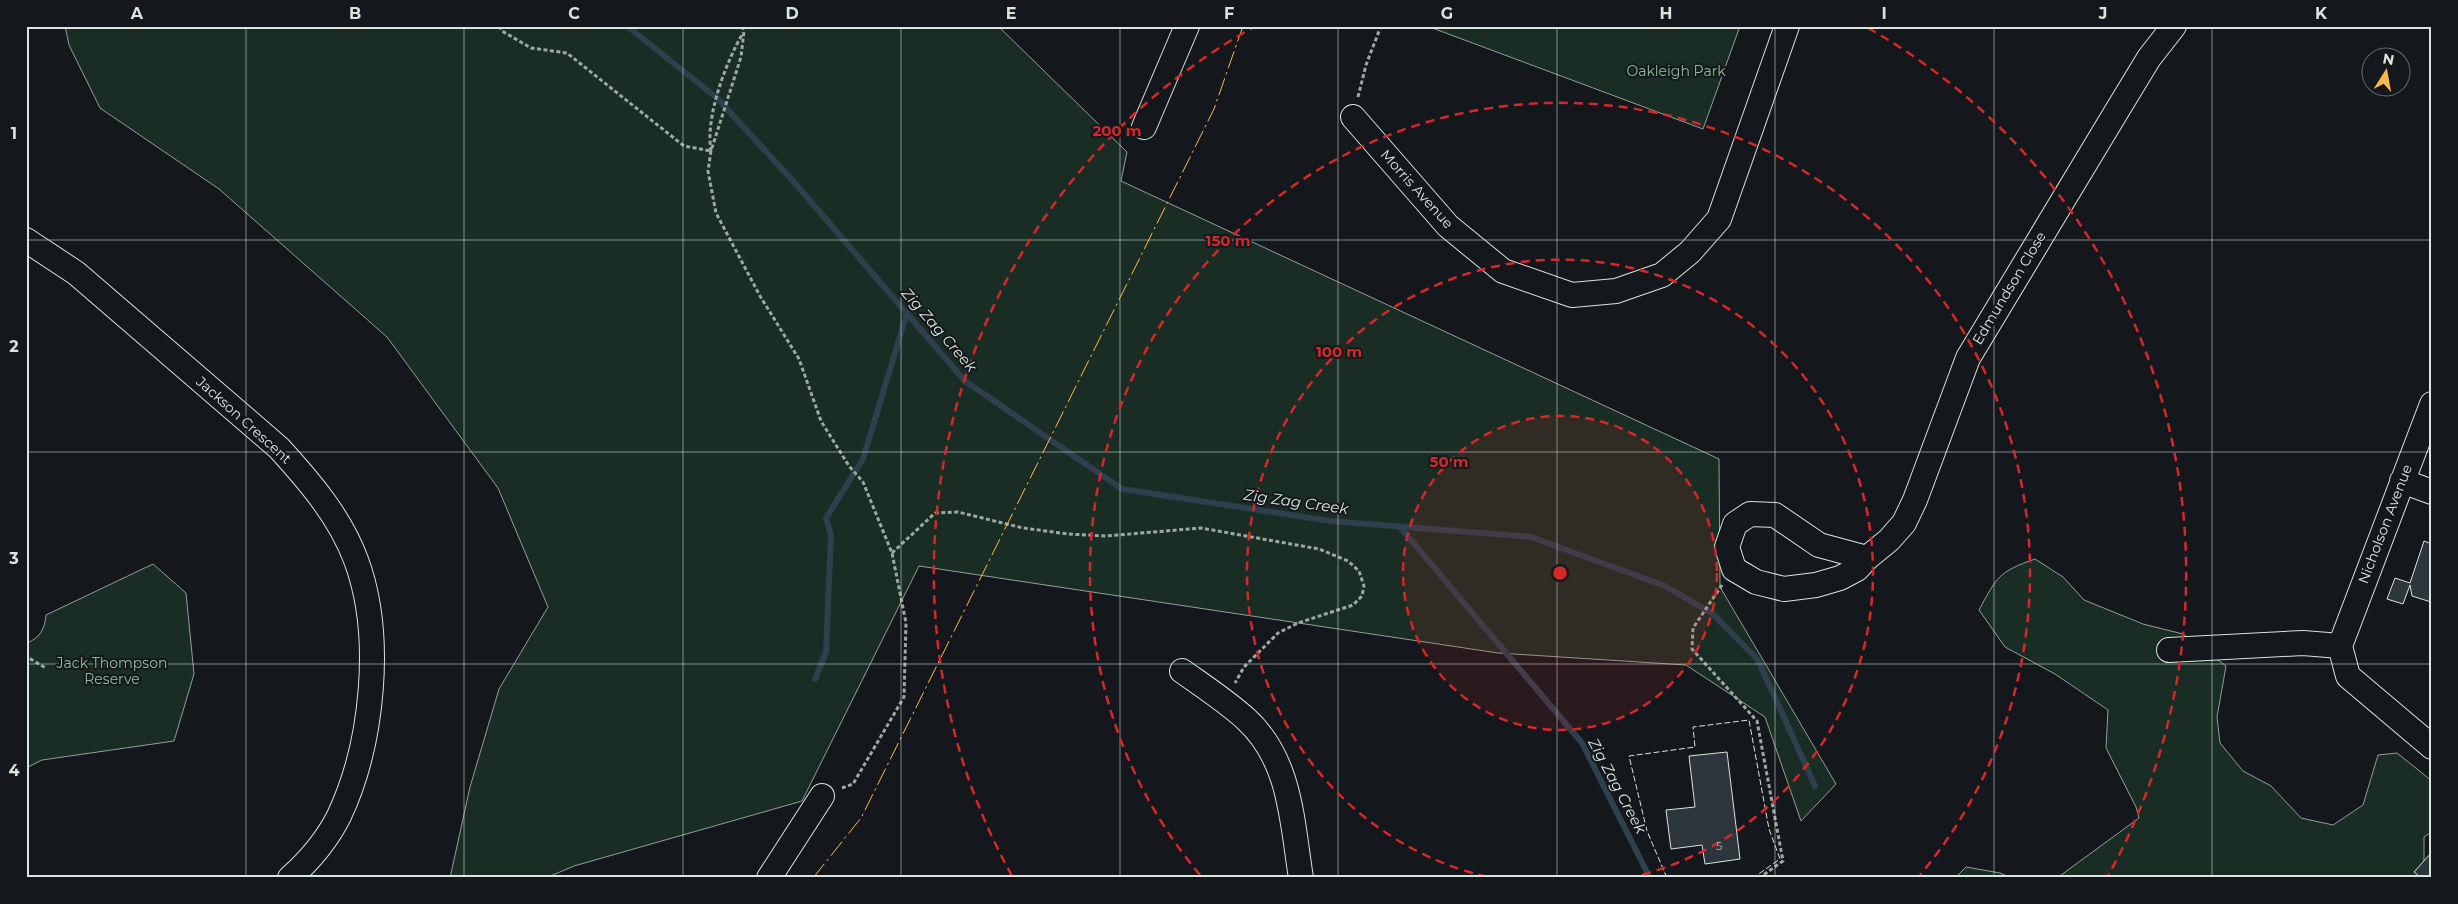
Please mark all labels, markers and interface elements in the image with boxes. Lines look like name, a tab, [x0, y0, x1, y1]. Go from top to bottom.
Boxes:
text: A	[130, 4, 144, 23]
text: B	[349, 4, 361, 23]
text: C	[568, 4, 580, 23]
text: D	[785, 4, 799, 23]
text: E	[1006, 4, 1016, 23]
text: F	[1224, 4, 1234, 23]
text: G	[1441, 4, 1453, 23]
text: H	[1660, 4, 1672, 23]
text: I	[1881, 4, 1887, 23]
text: J	[2098, 4, 2107, 23]
text: K	[2315, 4, 2328, 23]
north arrow	[2360, 48, 2410, 98]
text: N	[2381, 49, 2396, 69]
park label: Oakleigh Park	[1626, 62, 1726, 80]
text: 200 m	[1092, 121, 1142, 140]
text: 1	[11, 124, 17, 143]
street label: Morris Avenue	[1377, 146, 1457, 232]
street label: Edmundson Close	[1968, 228, 2050, 348]
text: 150 m	[1206, 231, 1250, 250]
water label: Zig Zag Creek	[897, 283, 982, 377]
text: 2	[9, 337, 19, 356]
text: 100 m	[1316, 342, 1362, 361]
street label: Jackson Crescent	[192, 372, 296, 468]
text: 50 m	[1429, 452, 1469, 471]
street label: Nicholson Avenue	[2354, 462, 2416, 586]
water label: Zig Zag Creek	[1241, 485, 1351, 518]
text: 3	[8, 549, 19, 568]
centre of rings	[1551, 564, 1569, 582]
park label: Jack Thompson Reserve	[56, 654, 167, 688]
water label: Zig Zag Creek	[1584, 734, 1651, 838]
text: 4	[8, 761, 20, 780]
house number: 5	[1716, 839, 1722, 853]

